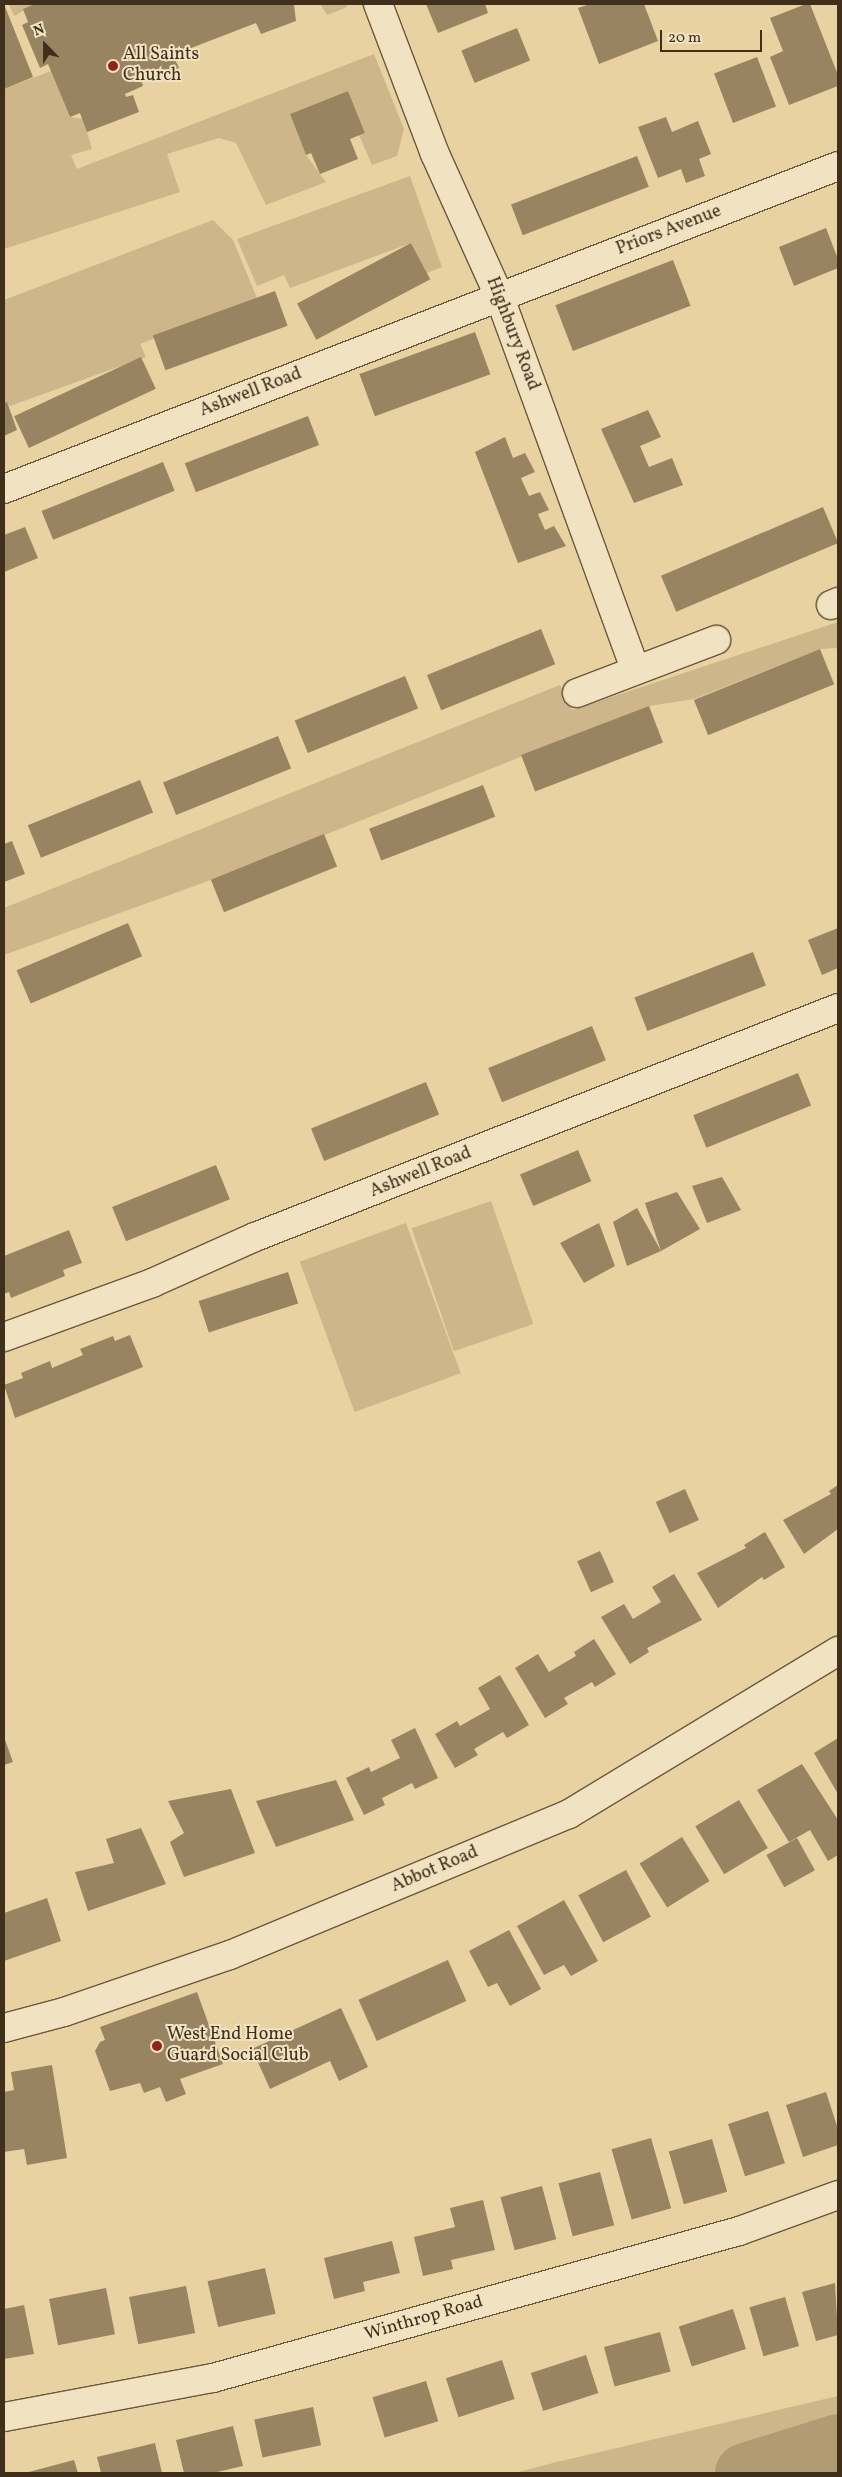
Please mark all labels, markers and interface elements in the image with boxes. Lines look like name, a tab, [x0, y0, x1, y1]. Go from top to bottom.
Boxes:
north arrow	[20, 20, 70, 70]
text: N	[31, 20, 47, 41]
scale bar	[662, 20, 764, 52]
text: 20 m	[668, 28, 701, 49]
place label: All Saints Church	[123, 45, 199, 88]
marker: All Saints Church	[107, 60, 119, 72]
street label: Priors Avenue	[613, 201, 725, 261]
street label: Highbury Road	[480, 274, 544, 394]
street label: Ashwell Road	[197, 364, 305, 422]
street label: Ashwell Road	[367, 1143, 475, 1203]
street label: Abbot Road	[388, 1842, 482, 1898]
place label: West End Home Guard Social Club	[167, 2025, 309, 2068]
marker: West End Home Guard Social Club	[151, 2040, 163, 2052]
street label: Winthrop Road	[362, 2292, 486, 2346]

